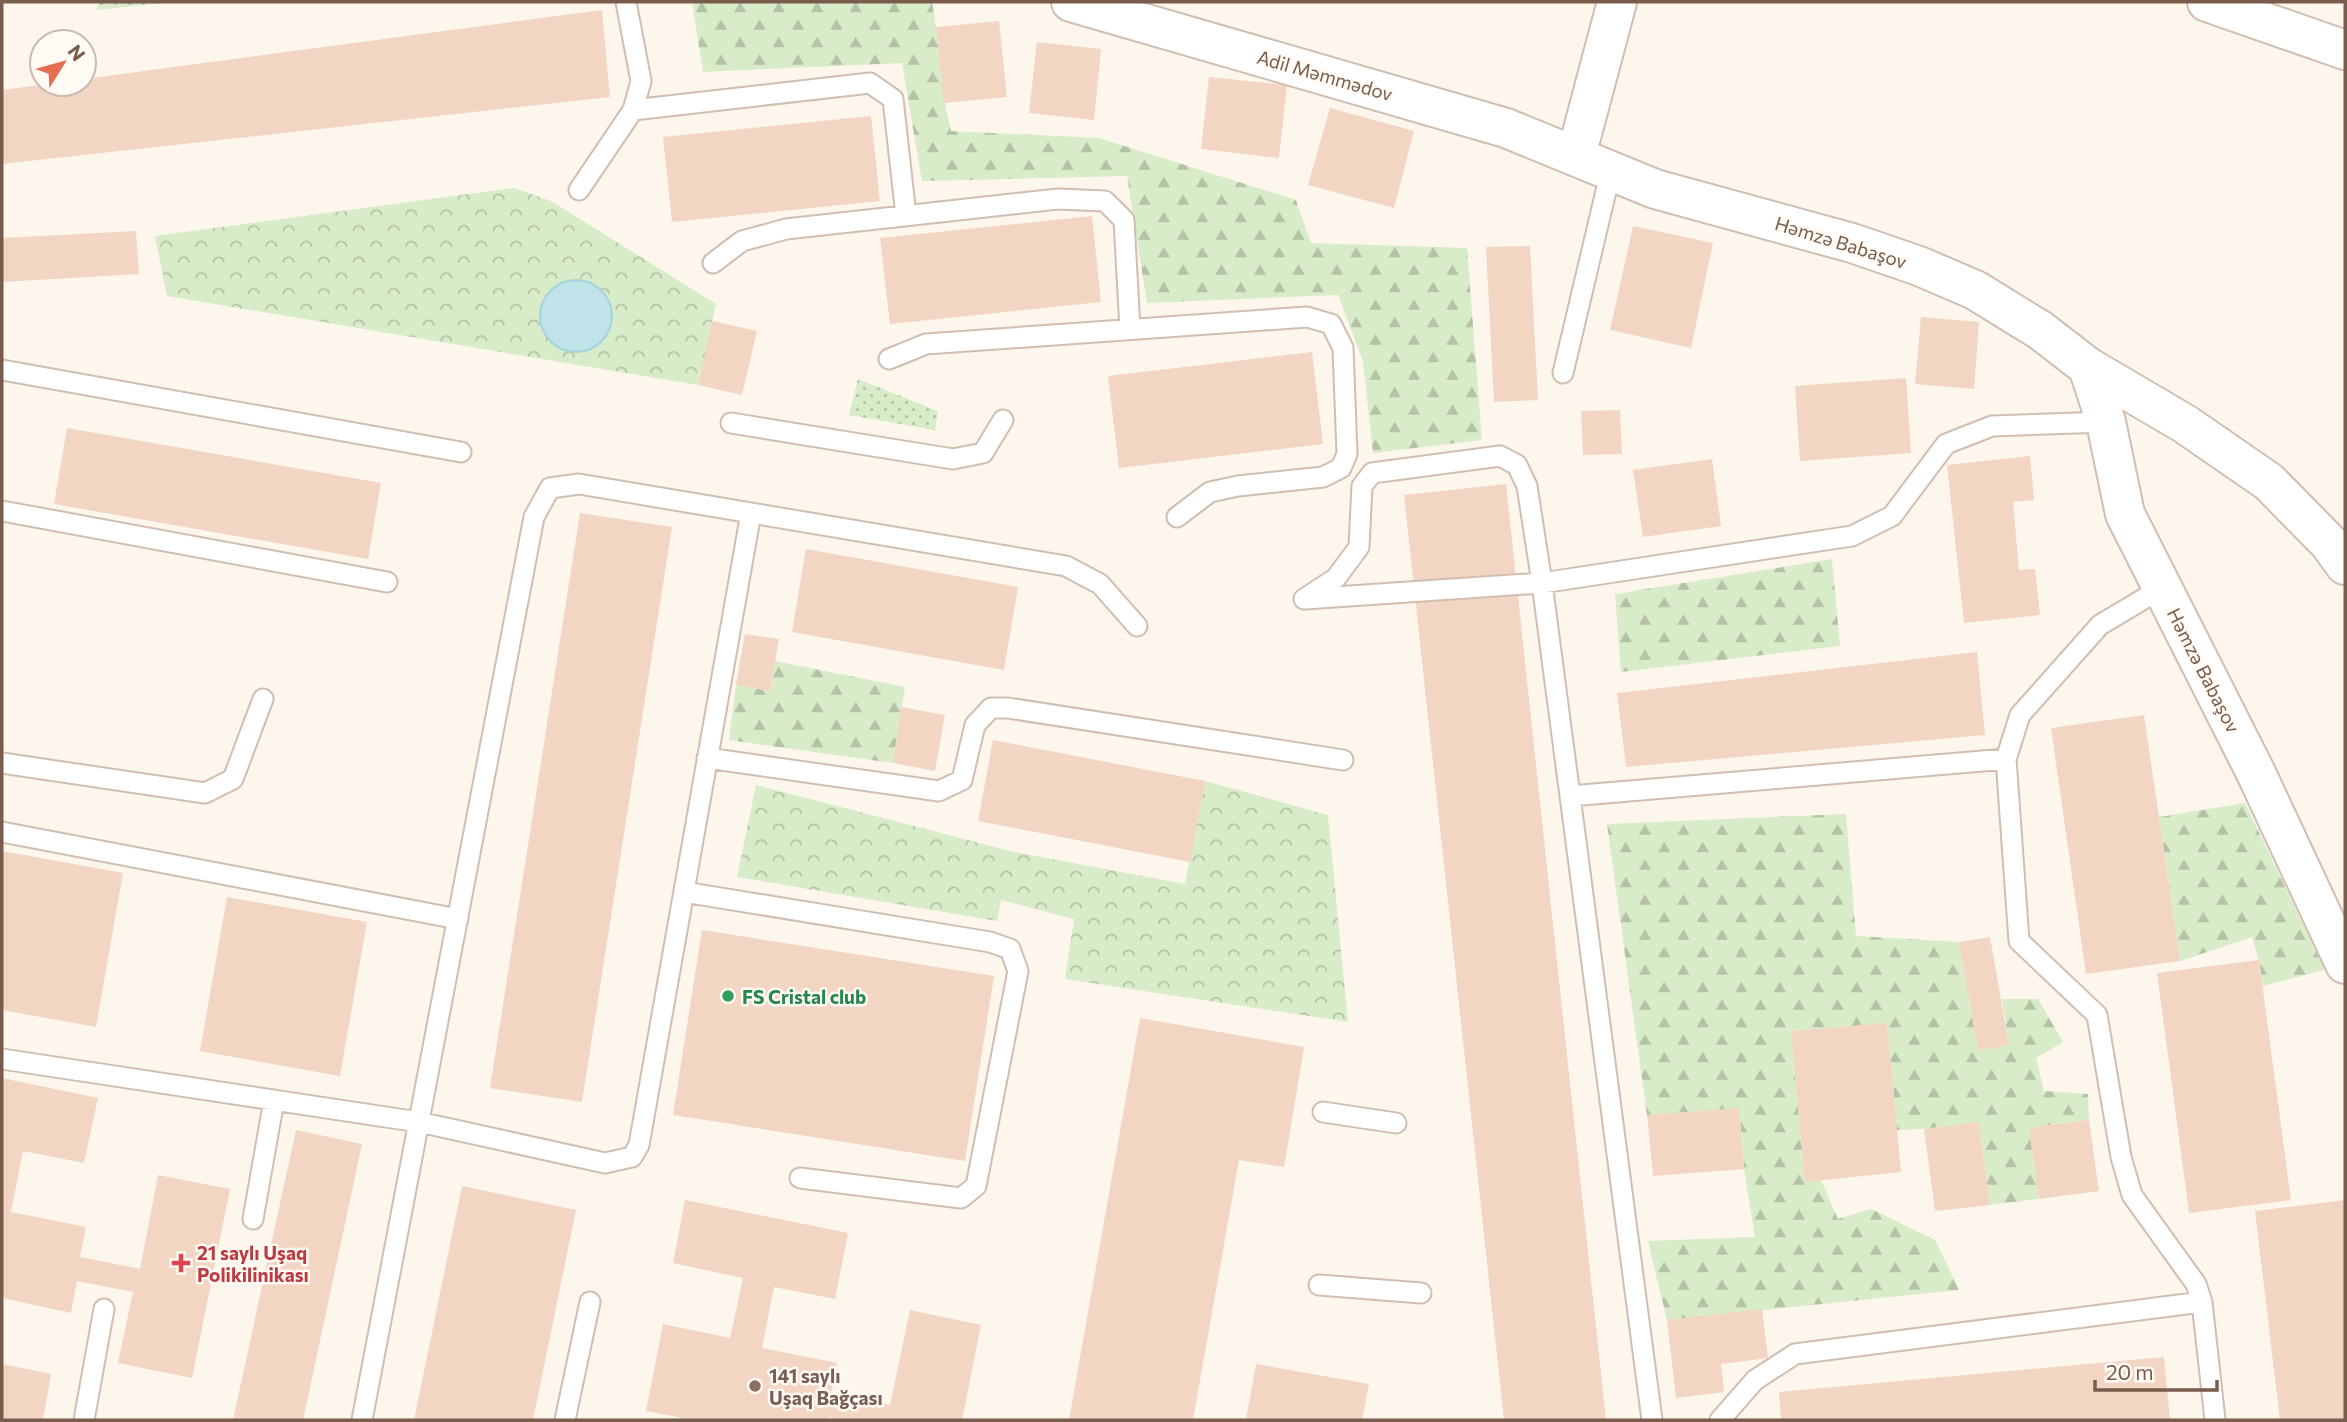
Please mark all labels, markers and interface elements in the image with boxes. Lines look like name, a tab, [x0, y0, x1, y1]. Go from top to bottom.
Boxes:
north arrow	[28, 28, 98, 98]
text: N	[63, 40, 90, 65]
street label: Adil Məmmədov	[1255, 45, 1396, 105]
street label: Həmzə Babaşov	[1772, 211, 1910, 273]
street label: Həmzə Babaşov	[2163, 604, 2245, 736]
place label: FS Cristal club	[742, 985, 866, 1008]
marker: FS Cristal club	[720, 988, 736, 1004]
place label: 21 saylı Uşaq Polikilinikası	[197, 1241, 309, 1286]
marker: 21 saylı Uşaq Polikilinikası	[171, 1253, 191, 1273]
scale bar	[2095, 1348, 2218, 1392]
text: 20 m	[2106, 1359, 2154, 1384]
place label: 141 saylı Uşaq Bağçası	[769, 1364, 883, 1409]
marker: 141 saylı Uşaq Bağçası	[747, 1378, 763, 1394]

